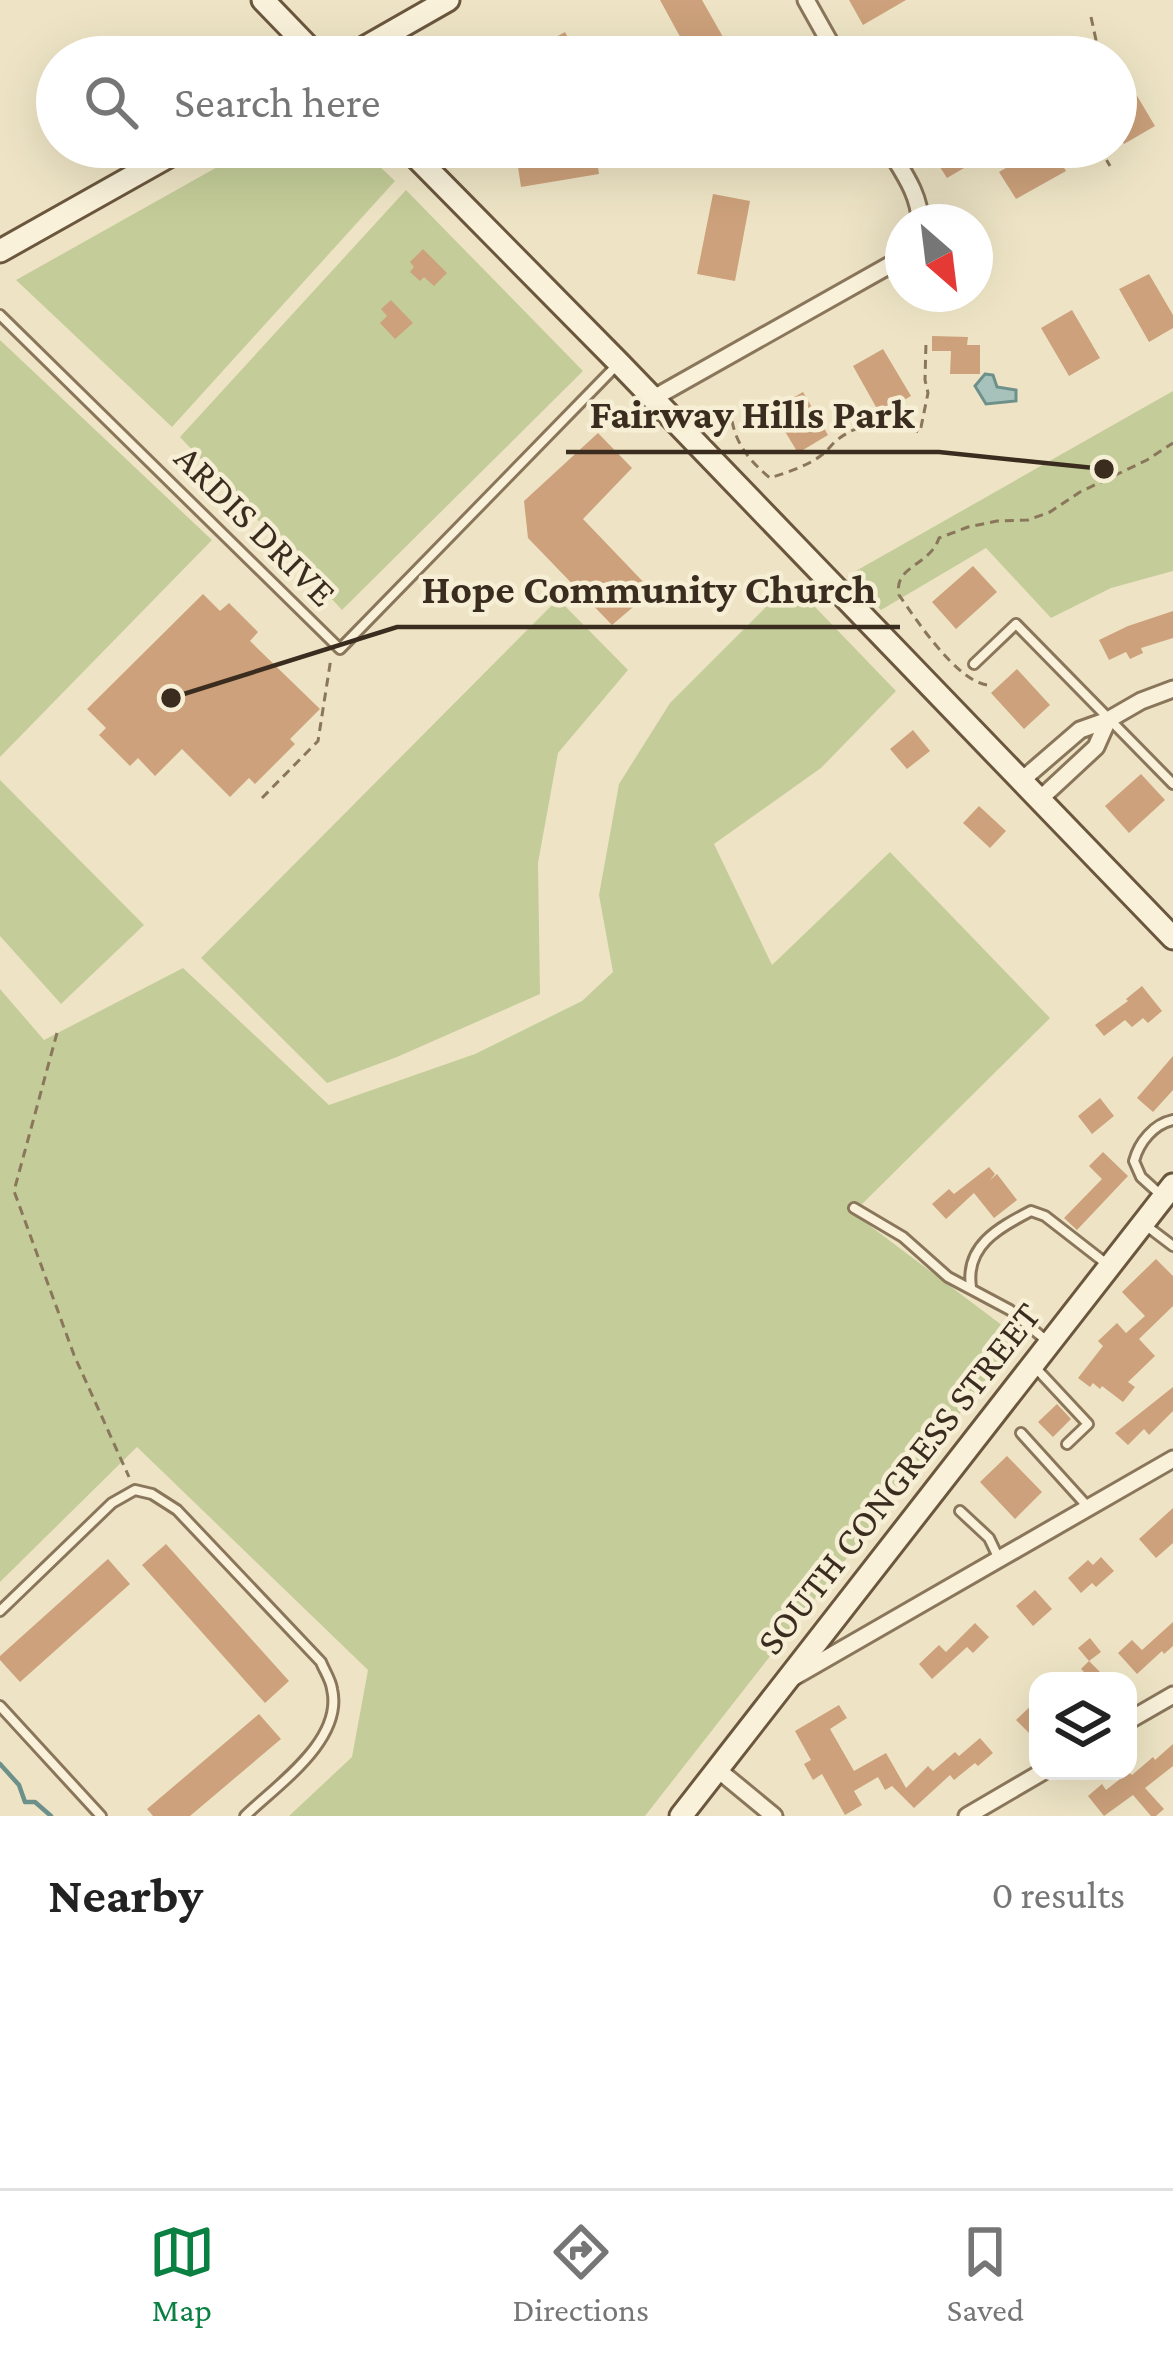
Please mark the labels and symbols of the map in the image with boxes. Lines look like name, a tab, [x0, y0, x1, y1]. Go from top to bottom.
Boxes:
north arrow	[885, 204, 993, 312]
callout: Fairway Hills Park	[566, 374, 939, 452]
text: Fairway Hills Park	[589, 390, 916, 437]
street label: ARDIS DRIVE	[167, 436, 345, 614]
callout: Hope Community Church	[397, 549, 900, 627]
text: Hope Community Church	[422, 565, 876, 612]
street label: SOUTH CONGRESS STREET	[747, 1294, 1049, 1662]

